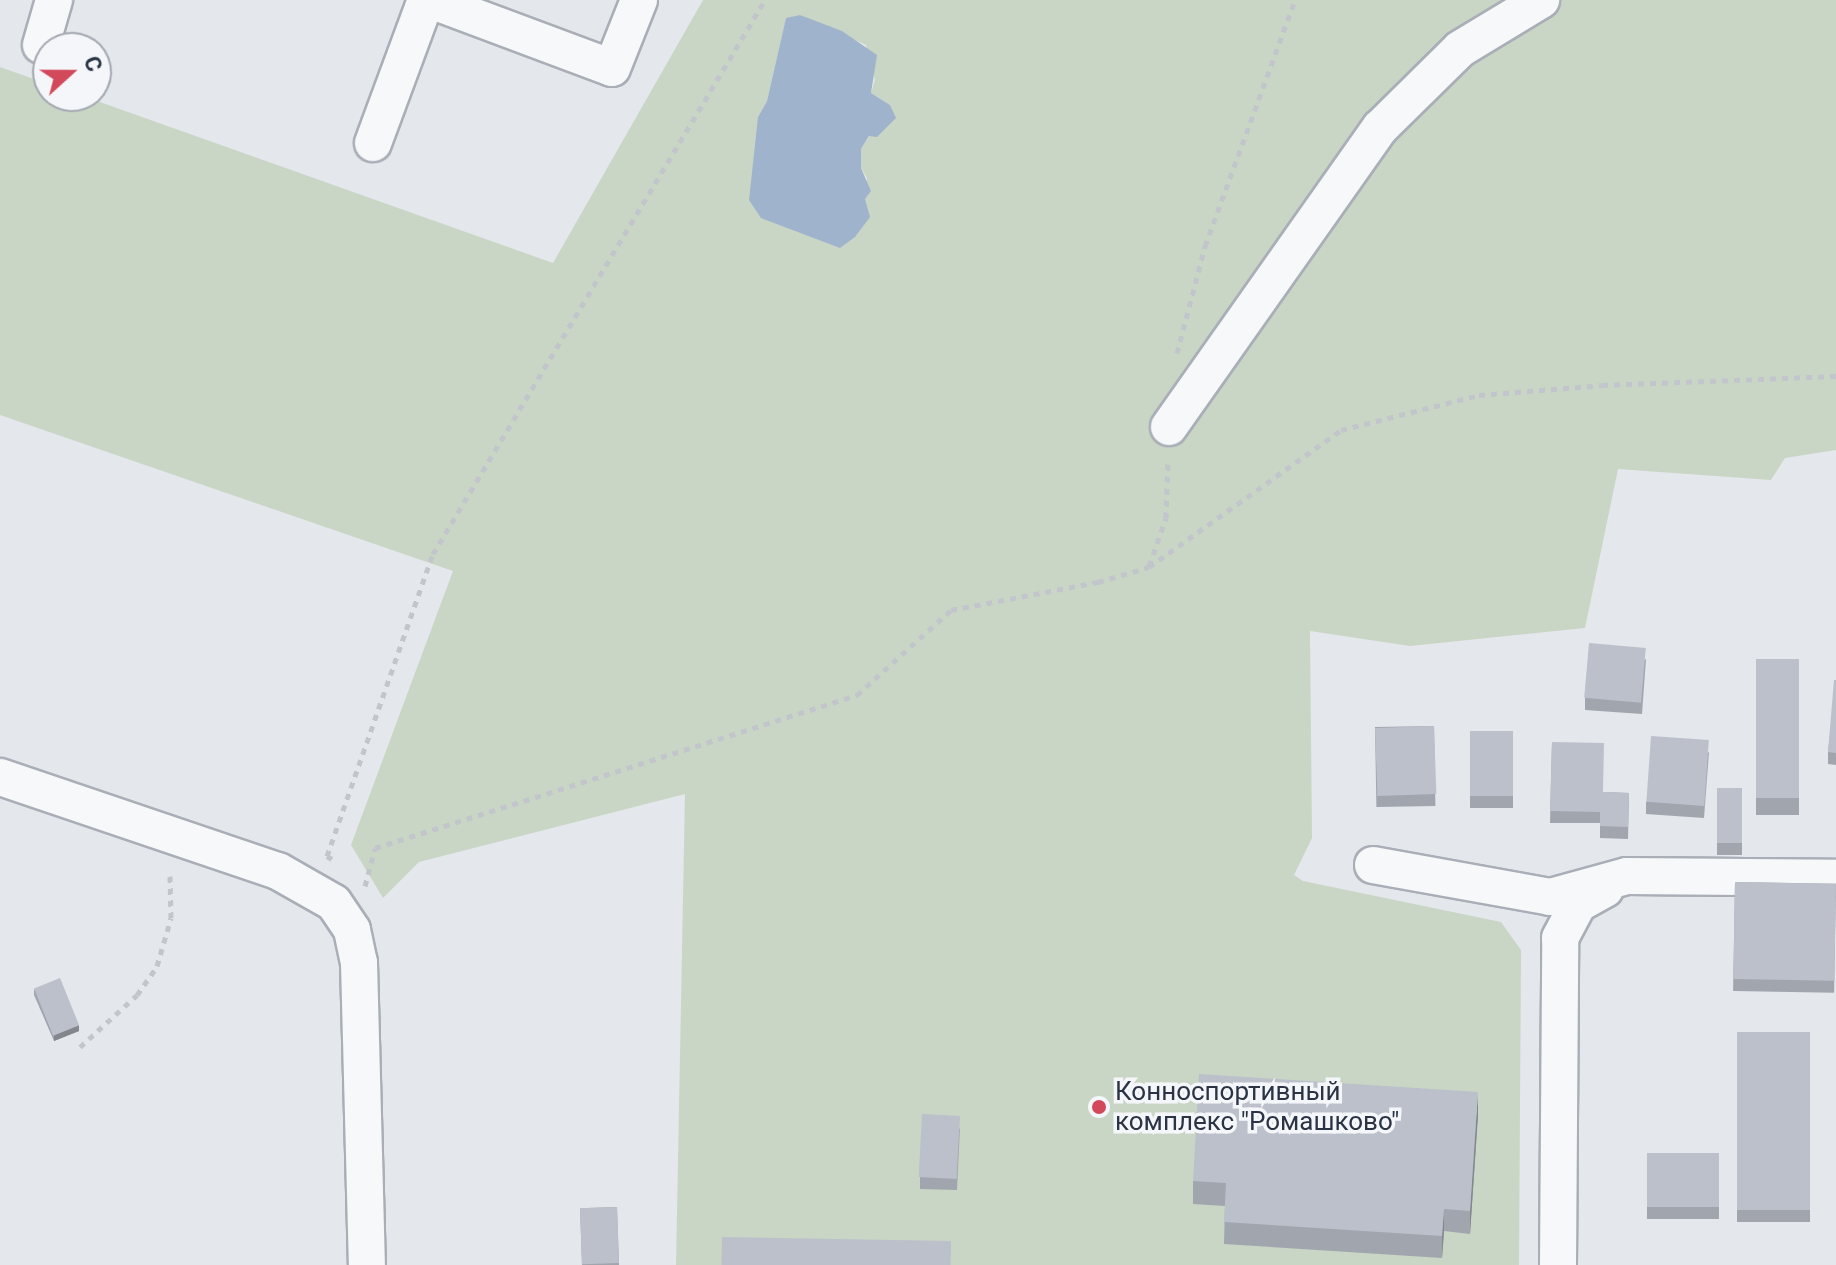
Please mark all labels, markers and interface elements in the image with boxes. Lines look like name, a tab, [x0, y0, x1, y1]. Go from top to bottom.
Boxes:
north arrow	[32, 32, 112, 112]
text: С	[79, 53, 107, 75]
place label: Конноспортивный комплекс "Ромашково"	[1115, 1076, 1399, 1138]
marker: Конноспортивный комплекс "Ромашково"	[1090, 1098, 1108, 1116]

